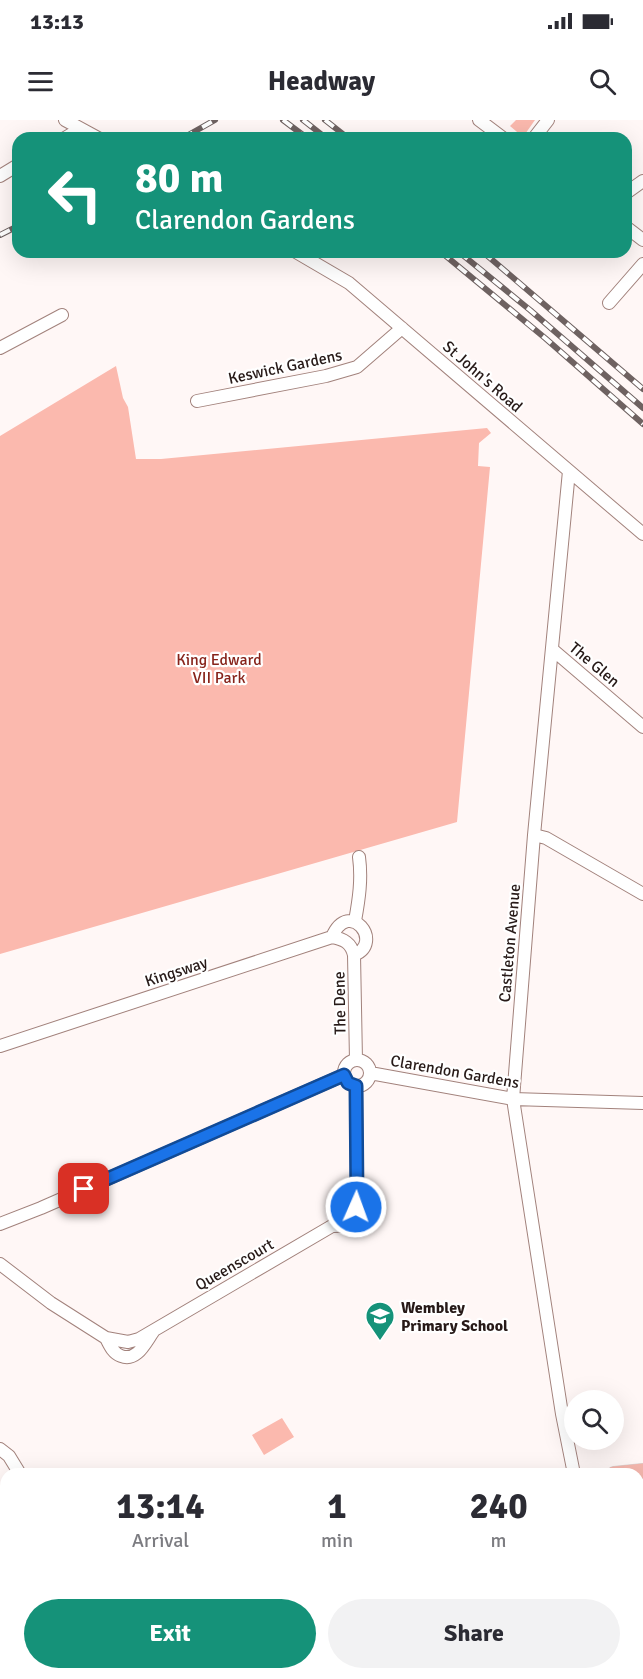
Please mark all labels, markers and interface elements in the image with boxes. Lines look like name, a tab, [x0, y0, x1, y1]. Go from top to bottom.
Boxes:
text: 13:13	[30, 8, 84, 35]
icon: menu	[24, 65, 57, 98]
text: Headway	[268, 65, 375, 98]
icon: search	[586, 65, 619, 98]
text: 80 m	[135, 153, 224, 204]
icon: left	[36, 156, 114, 234]
text: Clarendon Gardens	[135, 204, 355, 237]
street label: St John's Road	[438, 337, 526, 417]
street label: Keswick Gardens	[226, 345, 344, 389]
street label: The Glen	[565, 638, 624, 692]
park label: King Edward VII Park	[176, 650, 262, 688]
street label: Castleton Avenue	[495, 883, 525, 1003]
street label: Kingsway	[142, 952, 211, 991]
street label: The Dene	[329, 971, 351, 1035]
street label: Clarendon Gardens	[389, 1051, 521, 1093]
pin	[58, 1163, 109, 1214]
icon: arrive	[67, 1172, 100, 1205]
position arrow	[324, 1175, 388, 1239]
street label: Queenscourt	[192, 1234, 278, 1295]
place label: Wembley Primary School	[401, 1298, 508, 1336]
school or university icon: Wembley Primary School	[364, 1300, 396, 1342]
map controls	[564, 1390, 624, 1450]
button: search	[564, 1390, 624, 1450]
text: 13:14	[116, 1484, 205, 1529]
text: 1	[327, 1484, 347, 1529]
text: 240	[469, 1484, 528, 1529]
text: Arrival	[132, 1528, 189, 1553]
text: min	[321, 1528, 353, 1553]
text: m	[491, 1528, 507, 1553]
button: Exit	[24, 1599, 316, 1668]
button: Share	[328, 1599, 620, 1668]

